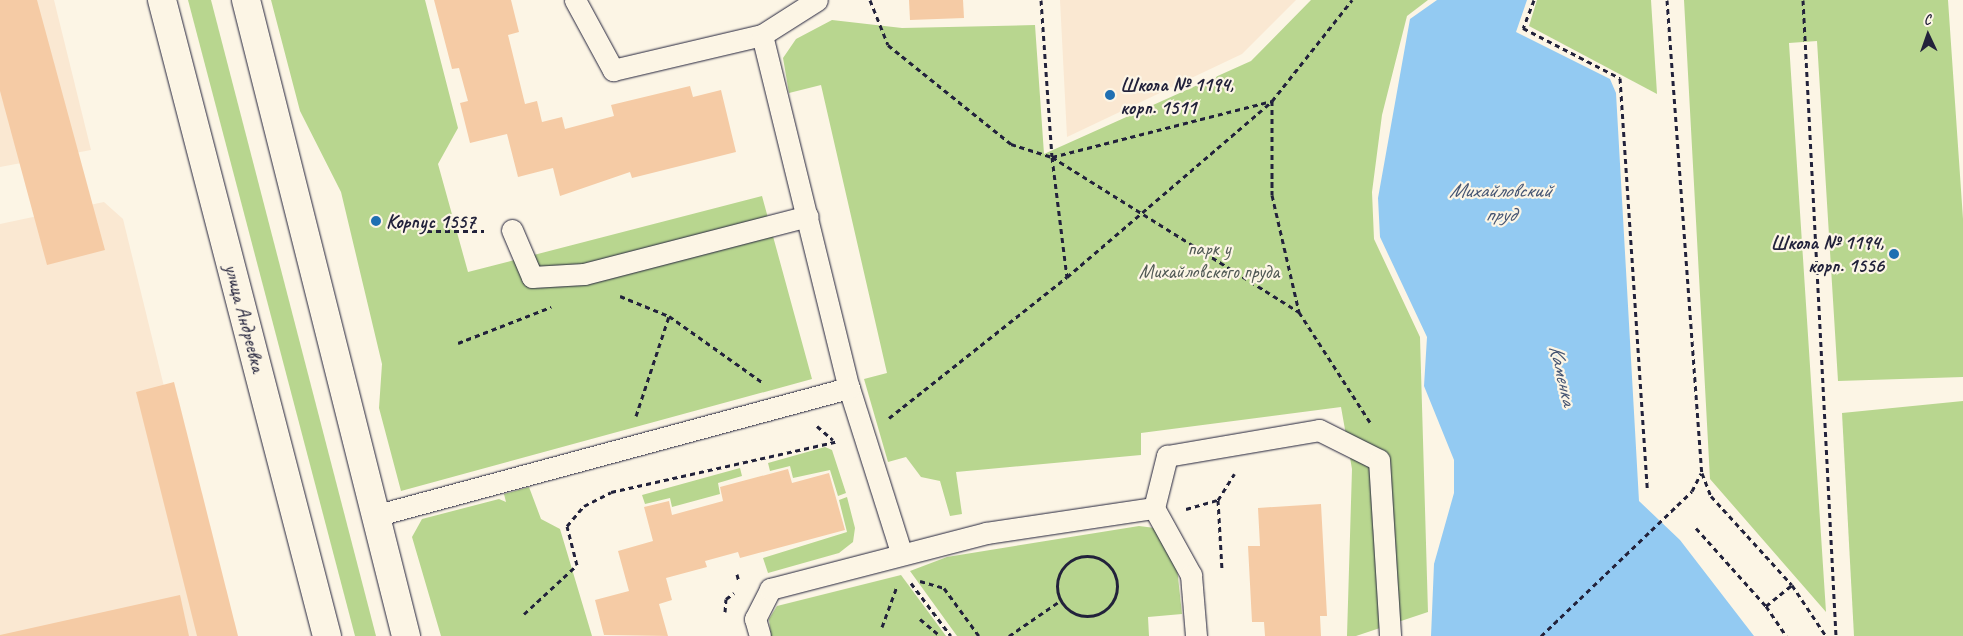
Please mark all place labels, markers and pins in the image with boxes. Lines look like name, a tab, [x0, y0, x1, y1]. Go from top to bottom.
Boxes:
place label: Школа № 1194, корп. 1511	[1120, 72, 1234, 119]
marker: Школа № 1194, корп. 1511	[1104, 89, 1116, 101]
place label: Корпус 1557	[386, 209, 475, 233]
marker: Корпус 1557	[370, 215, 382, 227]
place label: Школа № 1194, корп. 1556	[1770, 230, 1884, 277]
marker: Школа № 1194, корп. 1556	[1888, 248, 1900, 260]

